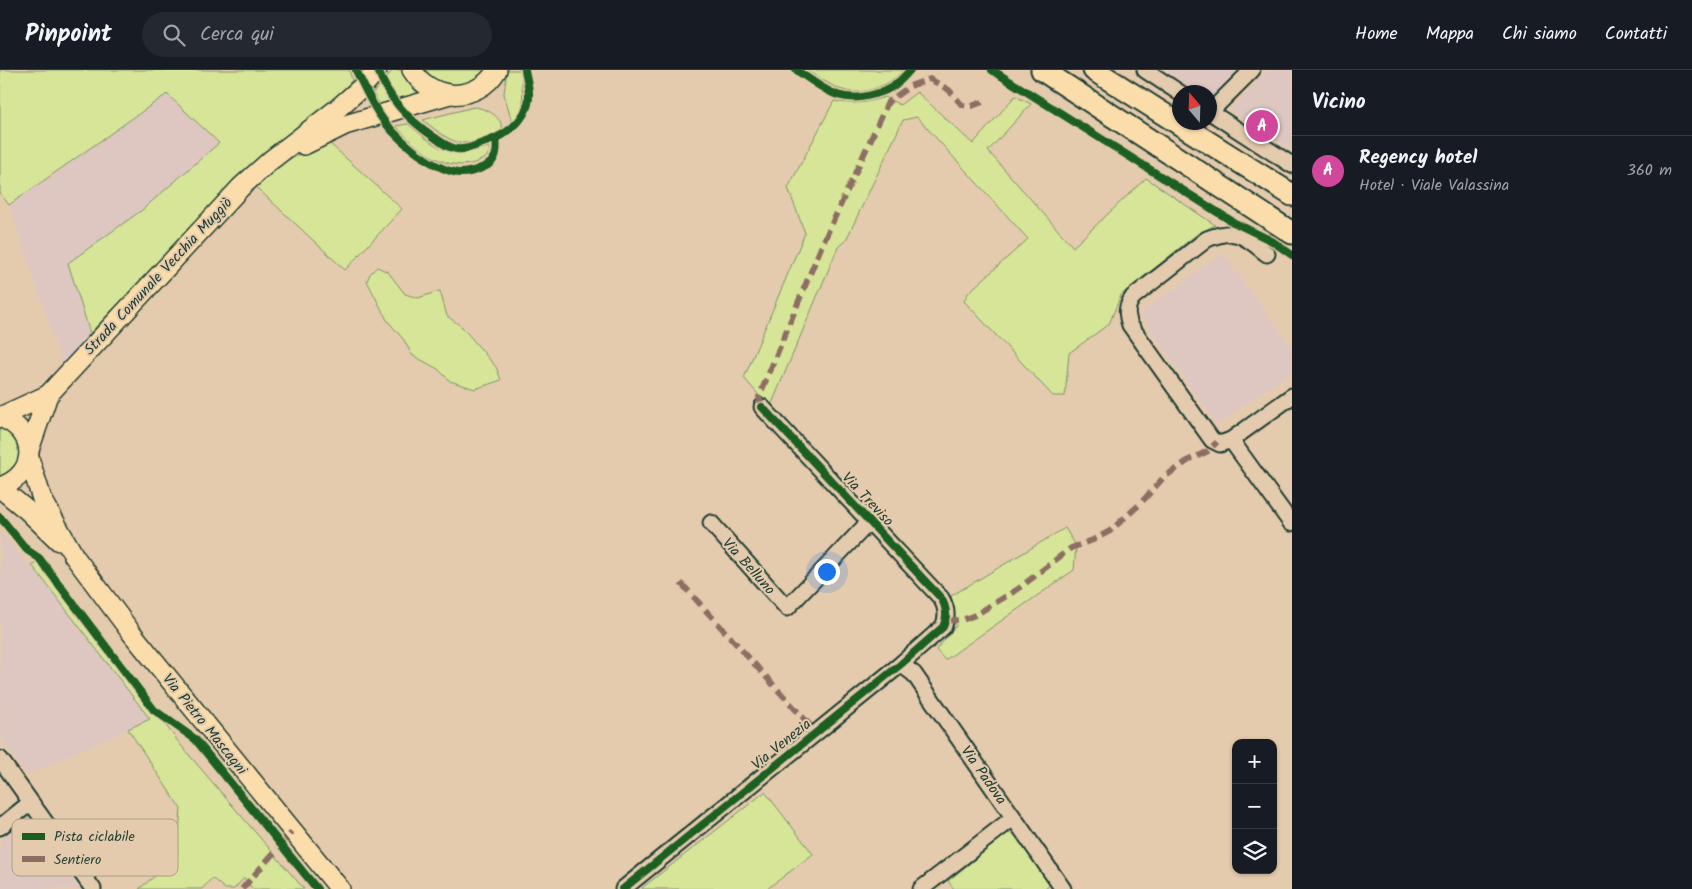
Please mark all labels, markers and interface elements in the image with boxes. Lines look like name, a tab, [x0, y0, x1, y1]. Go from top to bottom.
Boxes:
search box	[142, 12, 492, 57]
text: Pinpoint	[25, 15, 112, 54]
text: Cerca qui	[200, 20, 274, 50]
text: Home	[1355, 20, 1398, 49]
text: Mappa	[1426, 20, 1474, 49]
text: Chi siamo	[1502, 20, 1577, 49]
text: Contatti	[1605, 20, 1667, 49]
icon: search	[160, 21, 188, 49]
north arrow	[1172, 85, 1217, 130]
text: Vicino	[1312, 86, 1366, 119]
pin: A	[1246, 107, 1278, 145]
text: Regency hotel	[1359, 143, 1477, 173]
text: A	[1323, 158, 1333, 183]
text: 360 m	[1627, 158, 1672, 183]
text: Hotel · Viale Valassina	[1359, 173, 1509, 198]
street label: Strada Comunale Vecchia Muggiò	[79, 192, 239, 361]
street label: Via Treviso	[835, 467, 899, 533]
street label: Via Belluno	[716, 533, 781, 601]
your location	[814, 559, 840, 585]
street label: Via Pietro Mascagni	[156, 669, 254, 782]
street label: Via Venezia	[746, 713, 817, 777]
map controls	[1232, 739, 1277, 874]
button: +	[1232, 739, 1277, 784]
street label: Via Padova	[954, 741, 1012, 810]
button: −	[1232, 784, 1277, 829]
legend	[12, 819, 178, 876]
text: Pista ciclabile	[54, 826, 135, 848]
button: layers	[1232, 829, 1277, 874]
text: Sentiero	[54, 849, 101, 871]

